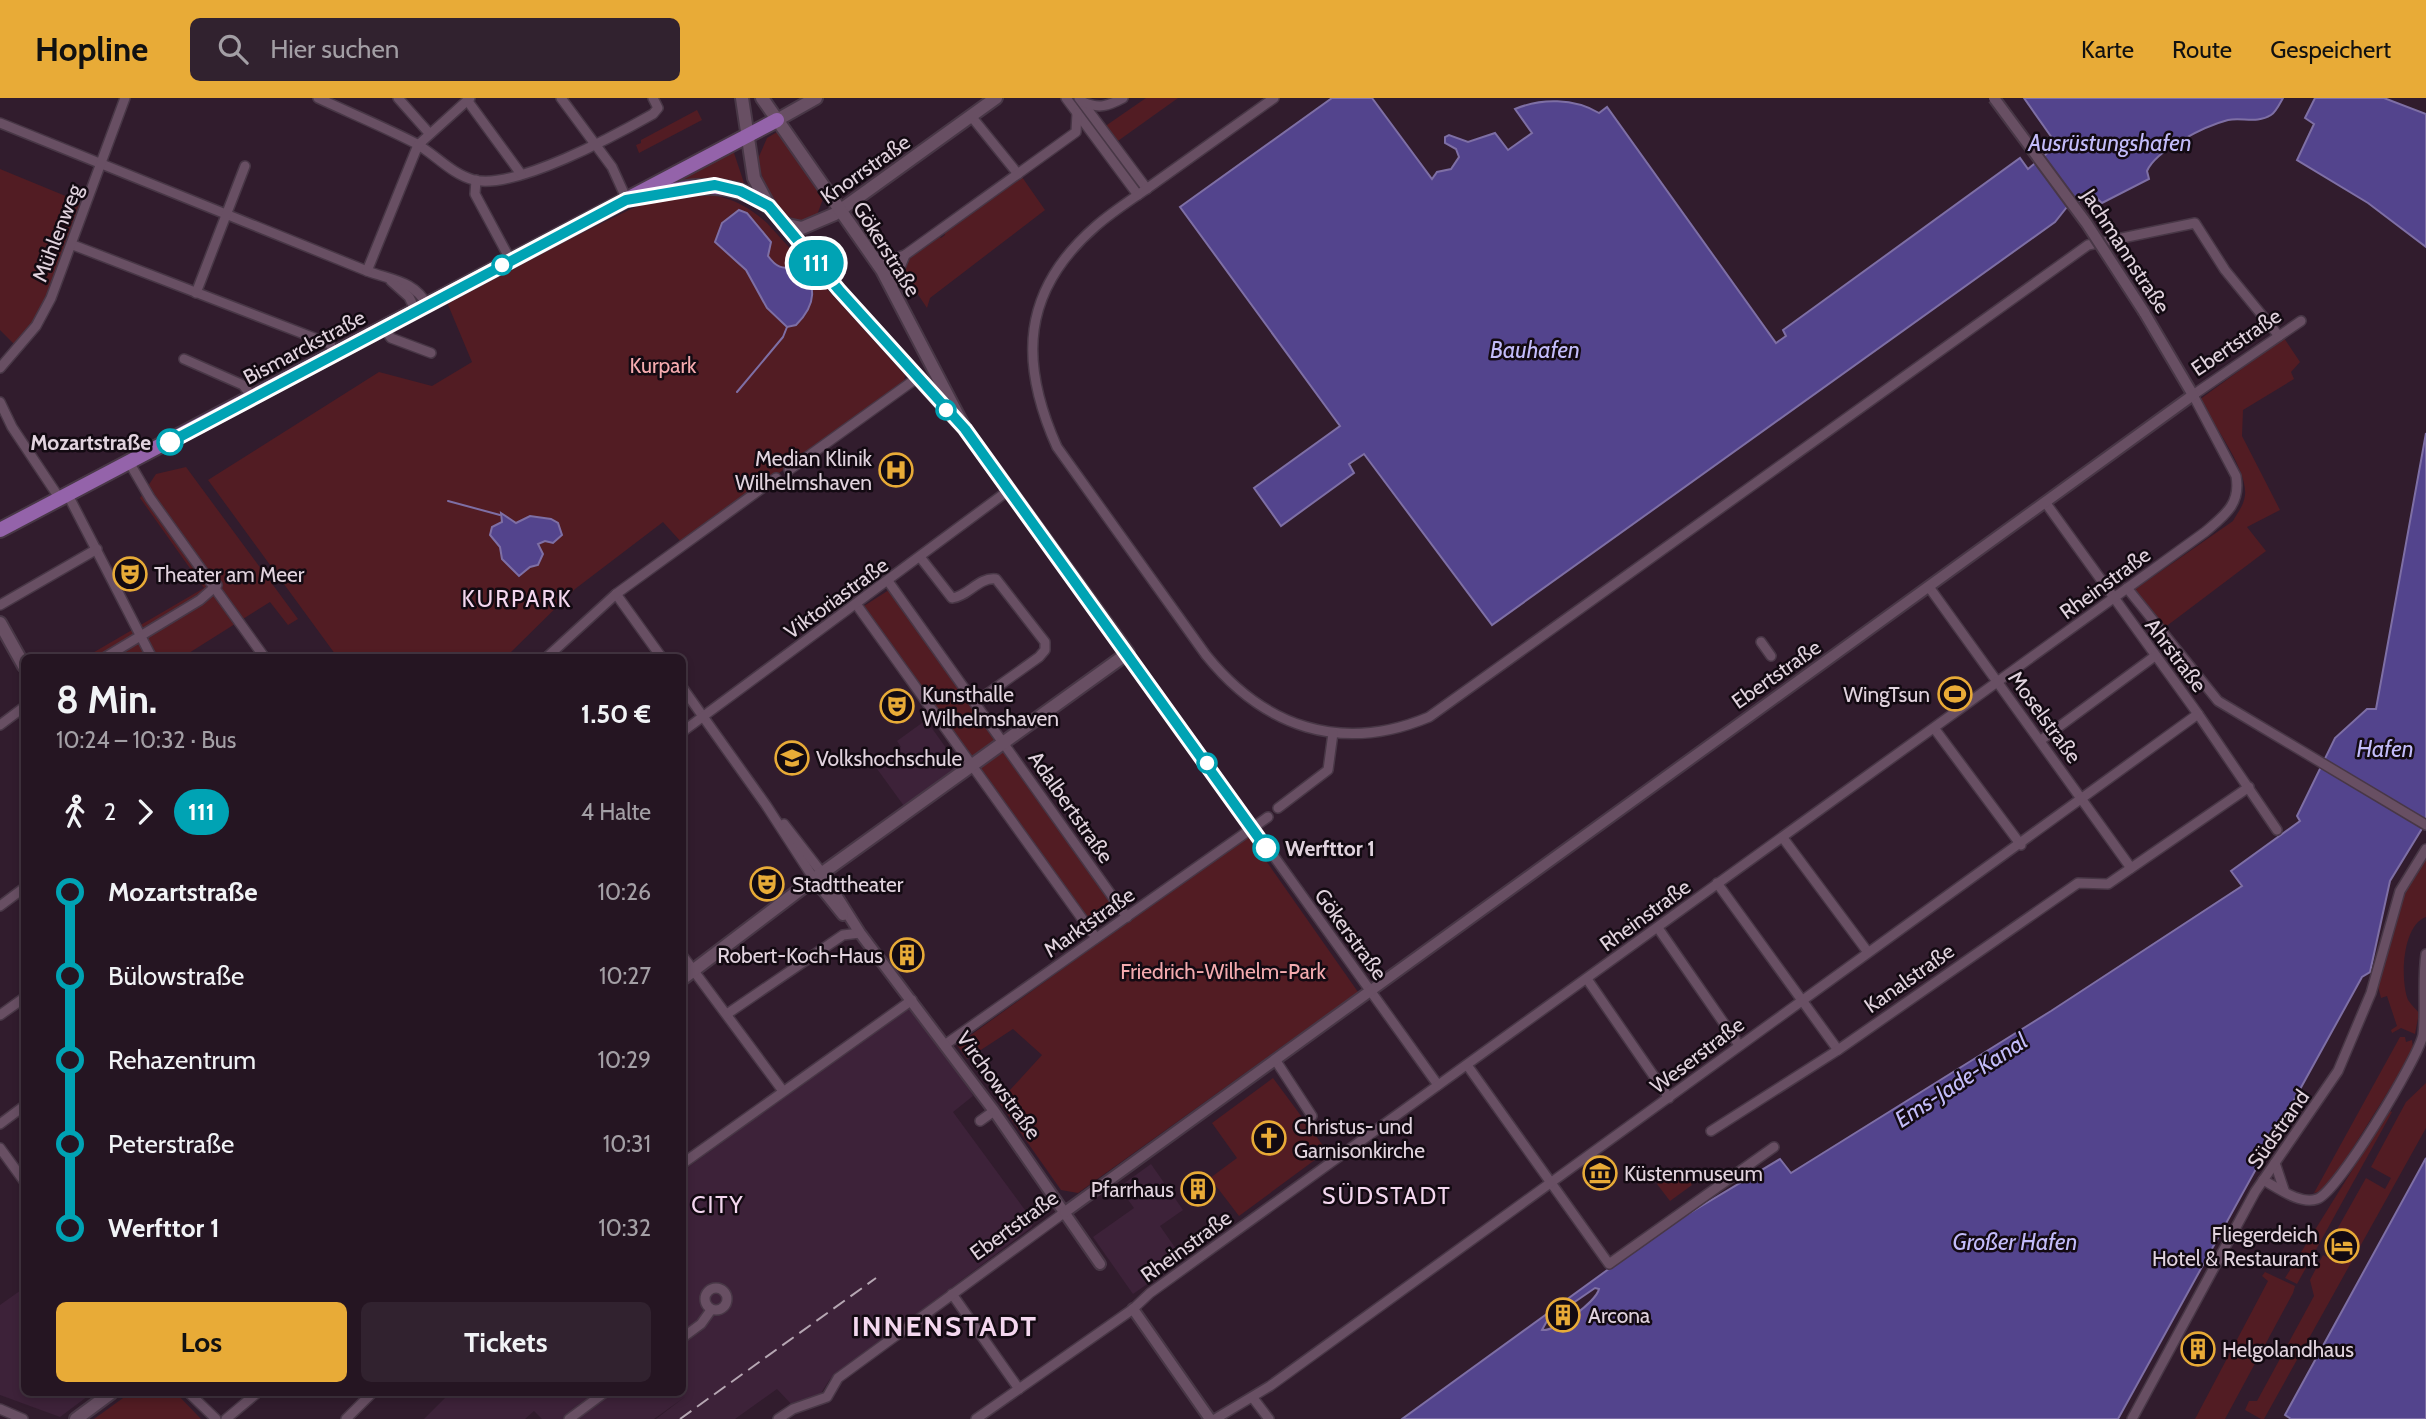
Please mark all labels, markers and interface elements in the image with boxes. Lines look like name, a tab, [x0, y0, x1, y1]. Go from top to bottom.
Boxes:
search box	[190, 18, 680, 81]
text: Hopline	[35, 29, 148, 69]
icon: search	[214, 30, 252, 68]
text: Hier suchen	[270, 33, 399, 65]
text: Karte	[2081, 35, 2134, 64]
text: Route	[2172, 35, 2232, 64]
text: Gespeichert	[2270, 35, 2391, 64]
street label: Knorrstraße	[815, 129, 915, 209]
water label: Ausrüstungshafen	[2027, 129, 2192, 157]
street label: Mühlenweg	[27, 180, 87, 285]
street label: Jachmannstraße	[2076, 183, 2176, 318]
street label: Gökerstraße	[848, 197, 926, 301]
line badge: 111	[776, 240, 856, 286]
text: 111	[803, 248, 829, 277]
unlabelled marker	[492, 255, 512, 275]
street label: Ebertstraße	[2186, 303, 2286, 381]
street label: Bismarckstraße	[239, 304, 369, 390]
water label: Bauhafen	[1490, 336, 1580, 364]
park label: Kurpark	[630, 353, 697, 378]
unlabelled marker	[936, 400, 956, 420]
marker: Mozartstraße	[157, 429, 183, 455]
place label: Mozartstraße	[30, 430, 151, 455]
place label: Median Klinik Wilhelmshaven	[735, 446, 873, 495]
hospital icon: Median Klinik Wilhelmshaven	[877, 451, 915, 489]
street label: Rheinstraße	[2055, 542, 2155, 624]
street label: Viktoriastraße	[779, 552, 893, 644]
theatre icon: Theater am Meer	[111, 555, 149, 593]
place label: Theater am Meer	[154, 562, 305, 587]
district label: KURPARK	[462, 585, 572, 613]
street label: Ahrstraße	[2140, 613, 2212, 697]
street label: Ebertstraße	[1727, 634, 1826, 714]
street label: Moselstraße	[2003, 666, 2087, 768]
sports icon: WingTsun	[1936, 675, 1974, 713]
text: 8 Min.	[56, 676, 157, 723]
place label: Kunsthalle Wilhelmshaven	[922, 682, 1059, 731]
place label: WingTsun	[1843, 682, 1930, 707]
theatre icon: Kunsthalle Wilhelmshaven	[878, 687, 916, 725]
text: 1.50 €	[581, 698, 651, 730]
text: 10:24 – 10:32 · Bus	[56, 726, 236, 754]
water label: Hafen	[2356, 735, 2414, 763]
school or university icon: Volkshochschule	[773, 739, 811, 777]
place label: Volkshochschule	[816, 746, 962, 771]
street label: Adalbertstraße	[1023, 746, 1119, 868]
unlabelled marker	[1197, 753, 1217, 773]
icon: walk	[56, 793, 94, 831]
icon: forward	[126, 793, 164, 831]
text: 111	[188, 797, 215, 826]
text: 2	[104, 798, 116, 826]
text: 4 Halte	[581, 798, 651, 826]
marker: Werfttor 1	[1253, 835, 1279, 861]
place label: Werfttor 1	[1285, 836, 1375, 861]
theatre icon: Stadttheater	[748, 865, 786, 903]
place label: Stadttheater	[792, 872, 904, 897]
street label: Rheinstraße	[1595, 874, 1695, 956]
text: Mozartstraße	[108, 876, 258, 908]
text: 10:26	[598, 878, 651, 906]
street label: Marktstraße	[1039, 881, 1139, 962]
street label: Gökerstraße	[1309, 883, 1393, 985]
building icon: Robert-Koch-Haus	[888, 936, 926, 974]
street label: Kanalstraße	[1859, 938, 1959, 1018]
place label: Robert-Koch-Haus	[717, 943, 883, 968]
park label: Friedrich-Wilhelm-Park	[1120, 959, 1326, 984]
text: Bülowstraße	[108, 960, 244, 992]
text: 10:27	[599, 962, 651, 990]
street label: Weserstraße	[1645, 1011, 1749, 1098]
street label: Virchowstraße	[951, 1026, 1047, 1144]
water label: Ems-Jade-Kanal	[1889, 1026, 2033, 1133]
text: Rehazentrum	[108, 1044, 256, 1076]
text: 10:29	[598, 1046, 651, 1074]
street label: Südstrand	[2242, 1085, 2314, 1173]
place label: Christus- und Garnisonkirche	[1294, 1114, 1425, 1163]
church icon: Christus- und Garnisonkirche	[1250, 1119, 1288, 1157]
text: Peterstraße	[108, 1128, 234, 1160]
text: 10:31	[603, 1130, 651, 1158]
museum icon: Küstenmuseum	[1581, 1154, 1619, 1192]
place label: Küstenmuseum	[1624, 1161, 1763, 1186]
building icon: Pfarrhaus	[1179, 1170, 1217, 1208]
place label: Pfarrhaus	[1091, 1177, 1174, 1202]
district label: SÜDSTADT	[1322, 1182, 1452, 1210]
street label: Ebertstraße	[965, 1185, 1063, 1265]
district label: CITY	[691, 1191, 745, 1219]
street label: Rheinstraße	[1136, 1205, 1236, 1287]
text: Werfttor 1	[108, 1212, 220, 1244]
text: 10:32	[598, 1214, 651, 1242]
place label: Fliegerdeich Hotel & Restaurant	[2152, 1222, 2318, 1271]
hotel icon: Fliegerdeich Hotel & Restaurant	[2323, 1227, 2361, 1265]
water label: Großer Hafen	[1953, 1228, 2077, 1256]
building icon: Arcona	[1544, 1296, 1582, 1334]
button: Los	[56, 1302, 347, 1382]
button: Tickets	[361, 1302, 651, 1382]
place label: Arcona	[1588, 1303, 1650, 1328]
district label: INNENSTADT	[852, 1309, 1038, 1343]
building icon: Helgolandhaus	[2179, 1330, 2217, 1368]
place label: Helgolandhaus	[2222, 1337, 2354, 1362]

